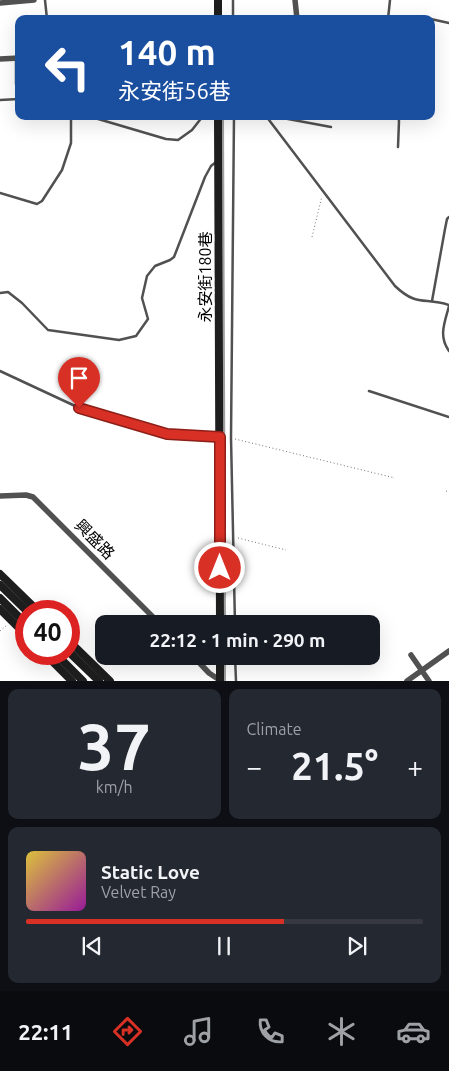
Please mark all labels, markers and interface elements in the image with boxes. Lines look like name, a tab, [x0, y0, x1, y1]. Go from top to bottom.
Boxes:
text: 140 m	[118, 32, 216, 72]
icon: left	[35, 35, 100, 100]
text: 永安街56巷	[118, 78, 231, 103]
street label: 永安街180巷	[196, 231, 214, 323]
pin	[58, 357, 100, 408]
icon: arrive	[65, 364, 93, 392]
street label: 興盛路	[72, 516, 118, 562]
position arrow	[193, 541, 245, 593]
speed limit sign: 40	[15, 600, 80, 665]
text: 22:12 · 1 min · 290 m	[150, 629, 325, 651]
text: 37	[78, 709, 151, 782]
text: Climate	[247, 720, 302, 738]
text: 21.5°	[291, 745, 378, 787]
text: −	[247, 751, 262, 782]
text: +	[407, 751, 423, 782]
text: km/h	[96, 778, 133, 796]
text: Static Love	[101, 861, 200, 883]
text: Velvet Ray	[101, 883, 176, 901]
icon: previous	[78, 932, 106, 960]
icon: pause	[210, 932, 238, 960]
icon: next	[343, 932, 371, 960]
icon: directions	[110, 1014, 145, 1049]
icon: music	[181, 1014, 216, 1049]
icon: phone	[253, 1014, 288, 1049]
icon: climate	[324, 1014, 359, 1049]
icon: car	[396, 1014, 431, 1049]
text: 22:11	[18, 1019, 73, 1044]

